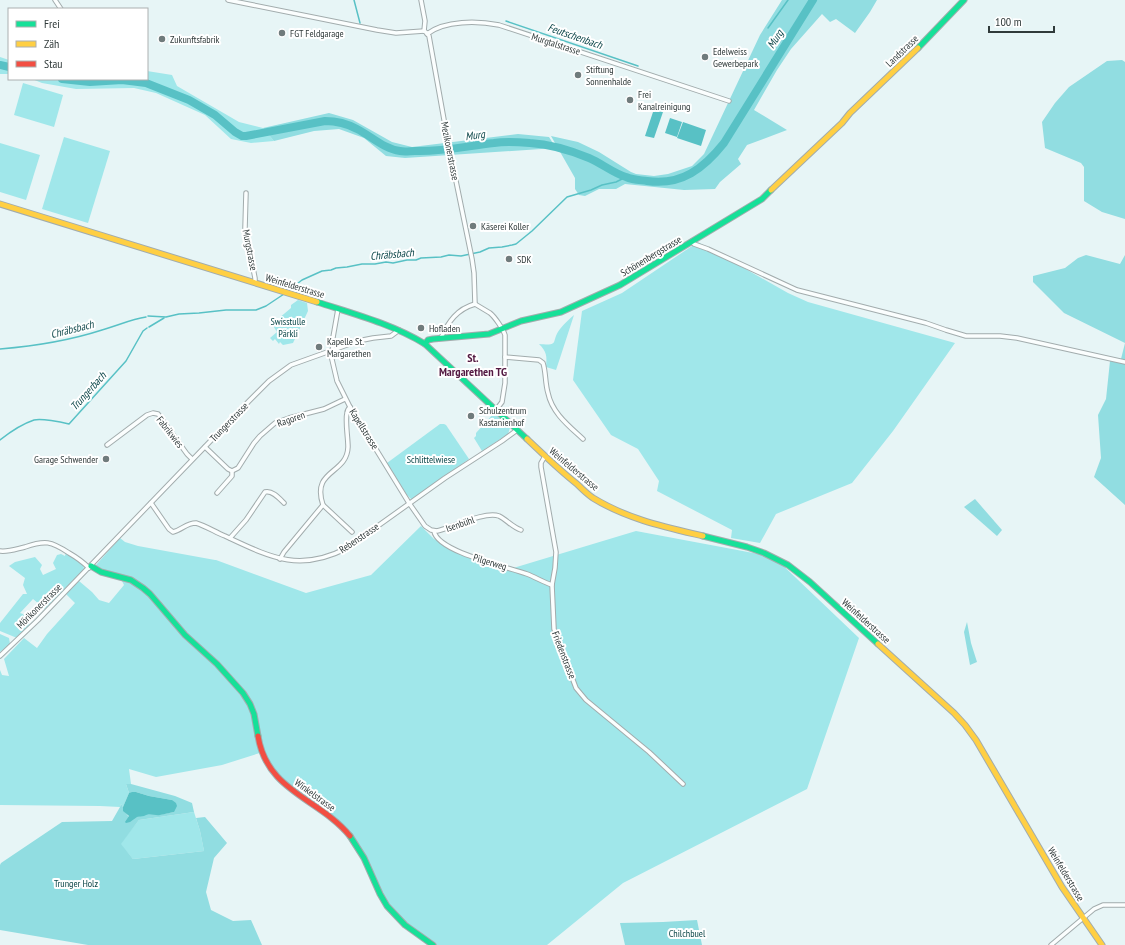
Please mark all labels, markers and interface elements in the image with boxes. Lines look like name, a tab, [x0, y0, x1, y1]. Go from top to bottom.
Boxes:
legend	[8, 8, 148, 80]
scale bar	[989, 8, 1054, 34]
text: 100 m	[995, 14, 1022, 29]
text: Frei	[44, 16, 60, 31]
water label: Feutschenbach	[546, 20, 605, 52]
water label: Murg	[764, 26, 787, 51]
place label: FGT Feldgarage	[290, 27, 344, 40]
marker: FGT Feldgarage	[277, 28, 287, 38]
street label: Murgtalstrasse	[530, 30, 582, 58]
street label: Landstrasse	[883, 32, 921, 70]
place label: Zukunftsfabrik	[170, 33, 220, 46]
marker: Zukunftsfabrik	[157, 34, 167, 44]
text: Zäh	[44, 36, 59, 51]
place label: Edelweiss Gewerbepark	[713, 45, 758, 70]
marker: Edelweiss Gewerbepark	[700, 52, 710, 62]
text: Stau	[44, 56, 62, 71]
place label: Stiftung Sonnenhalde	[586, 63, 631, 88]
marker: Stiftung Sonnenhalde	[573, 70, 583, 80]
place label: Frei Kanalreinigung	[638, 88, 690, 113]
marker: Frei Kanalreinigung	[625, 95, 635, 105]
street label: Mezikonerstrasse	[438, 121, 462, 181]
water label: Murg	[464, 127, 487, 143]
place label: Käserei Koller	[481, 220, 529, 233]
marker: Käserei Koller	[468, 221, 478, 231]
street label: Murgstrasse	[240, 228, 260, 272]
street label: Schönenbergstrasse	[618, 233, 684, 279]
water label: Chräbsbach	[370, 245, 416, 263]
place label: SDK	[517, 253, 532, 266]
marker: SDK	[504, 254, 514, 264]
street label: Weinfelderstrasse	[264, 271, 326, 301]
park label: Swisstulle Pärkli	[271, 315, 306, 340]
water label: Chräbsbach	[49, 317, 96, 341]
place label: Hofladen	[429, 322, 460, 335]
marker: Hofladen	[416, 323, 426, 333]
place label: Kapelle St. Margarethen	[327, 335, 371, 360]
marker: Kapelle St. Margarethen	[314, 342, 324, 352]
district label: St. Margarethen TG	[439, 350, 507, 379]
water label: Trungerbach	[67, 368, 110, 413]
street label: Trungerstrasse	[207, 399, 251, 445]
place label: Schulzentrum Kastanienhof	[479, 404, 526, 429]
street label: Kapellstrasse	[346, 406, 382, 452]
street label: Ragoren	[275, 408, 307, 430]
marker: Schulzentrum Kastanienhof	[466, 411, 476, 421]
street label: Fabrikwies	[154, 413, 187, 451]
street label: Weinfelderstrasse	[546, 444, 602, 494]
place label: Garage Schwender	[34, 453, 98, 466]
park label: Schlittelwiese	[407, 453, 455, 466]
marker: Garage Schwender	[101, 454, 111, 464]
street label: Isenbühl	[444, 513, 477, 535]
street label: Rebenstrasse	[337, 520, 381, 556]
street label: Pilgerweg	[472, 551, 508, 573]
street label: Mörikonerstrasse	[14, 581, 64, 631]
street label: Weinfelderstrasse	[839, 596, 893, 646]
street label: Friedenstrasse	[549, 629, 579, 681]
street label: Winkelstrasse	[292, 776, 338, 814]
street label: Weinfelderstrasse	[1045, 845, 1087, 903]
park label: Trunger Holz	[54, 877, 98, 890]
park label: Chilchbuel	[669, 927, 706, 940]

